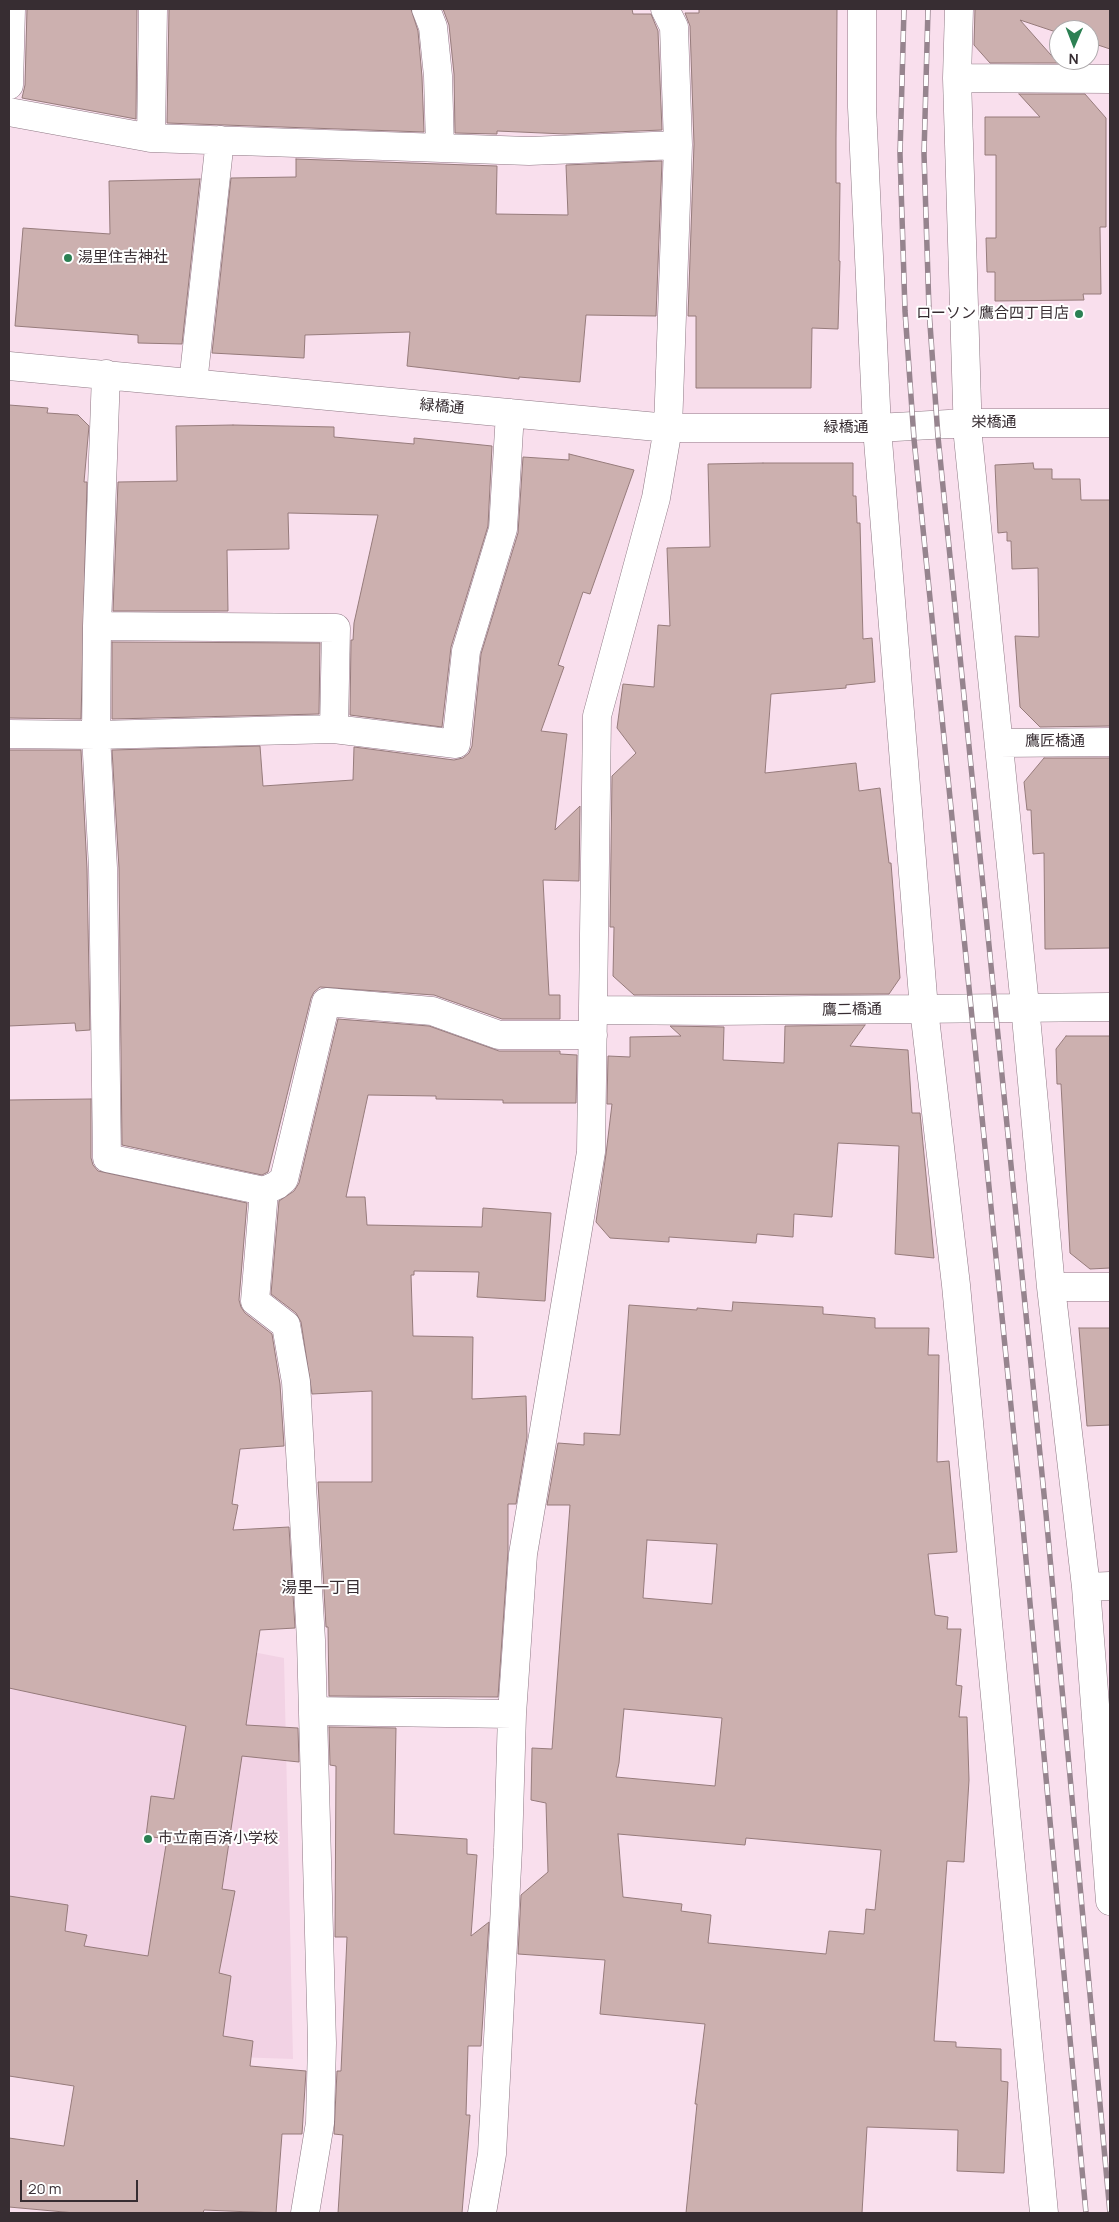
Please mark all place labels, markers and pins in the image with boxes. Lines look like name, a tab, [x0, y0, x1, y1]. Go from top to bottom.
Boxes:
place label: 湯里住吉神社	[78, 249, 168, 267]
marker: 湯里住吉神社	[62, 252, 74, 264]
place label: ローソン 鷹合四丁目店	[916, 305, 1069, 323]
marker: ローソン 鷹合四丁目店	[1073, 308, 1085, 320]
place label: 市立南百済小学校	[158, 1830, 278, 1848]
marker: 市立南百済小学校	[142, 1833, 154, 1845]

